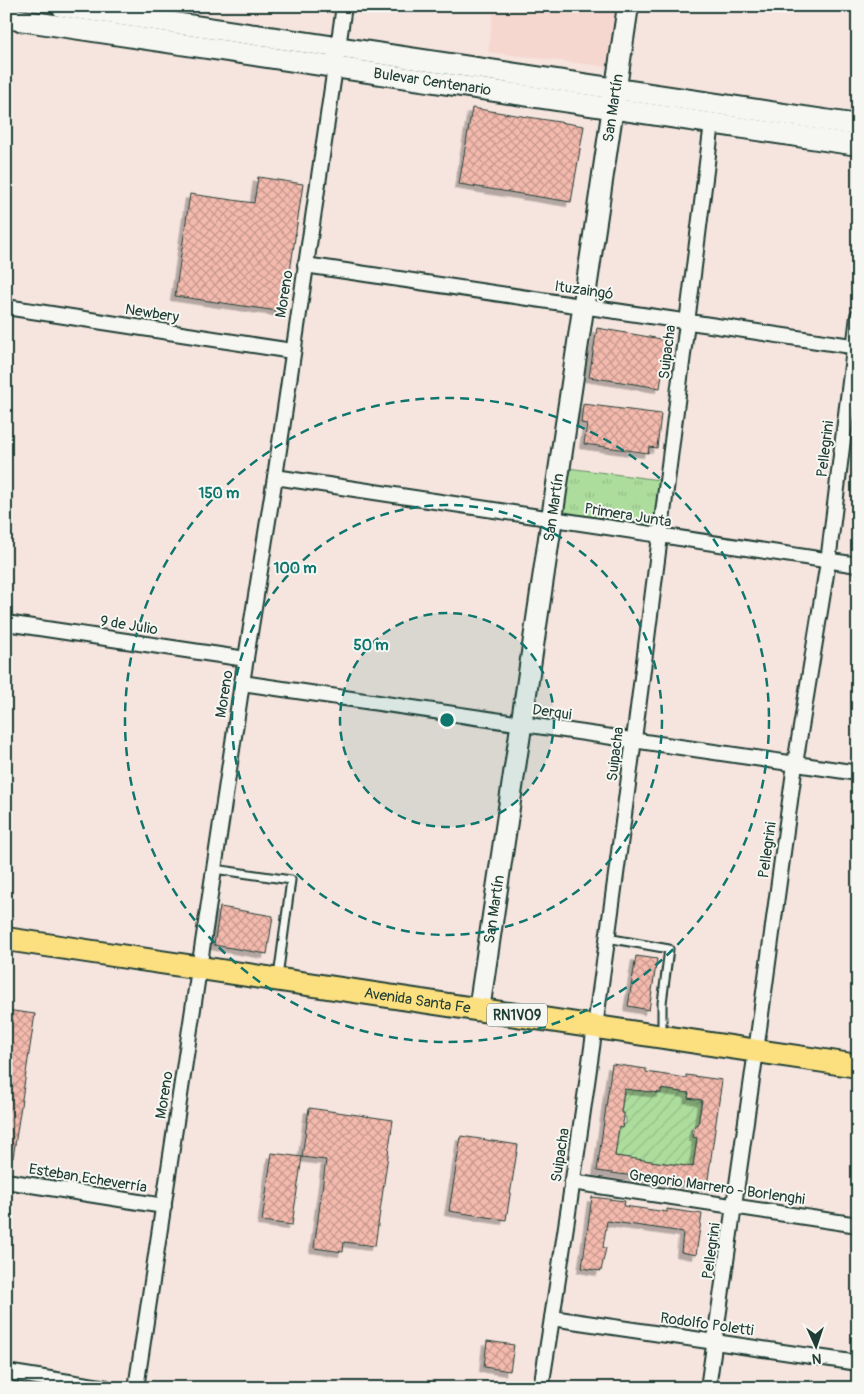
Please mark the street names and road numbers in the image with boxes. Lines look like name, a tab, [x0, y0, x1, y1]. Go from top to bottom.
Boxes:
street label: Bulevar Centenario	[372, 64, 492, 100]
street label: San Martín	[599, 72, 628, 143]
street label: Moreno	[271, 269, 298, 319]
street label: Ituzaingó	[553, 277, 615, 304]
street label: Newbery	[124, 300, 181, 327]
street label: Suipacha	[655, 324, 680, 380]
street label: Pellegrini	[813, 419, 838, 478]
street label: San Martín	[540, 472, 569, 543]
street label: Primera Junta	[583, 499, 673, 532]
street label: 9 de Julio	[99, 612, 159, 639]
street label: Moreno	[211, 669, 238, 719]
street label: Derqui	[531, 700, 573, 725]
street label: Suipacha	[603, 726, 628, 782]
street label: Pellegrini	[754, 820, 781, 880]
street label: San Martín	[480, 874, 509, 945]
street label: Avenida Santa Fe	[363, 984, 472, 1018]
road number: RN1V09	[487, 1004, 547, 1026]
street label: Moreno	[151, 1070, 178, 1120]
street label: Suipacha	[547, 1127, 574, 1184]
street label: Esteban Echeverría	[27, 1160, 148, 1197]
street label: Gregorio Marrero - Borlenghi	[628, 1166, 806, 1209]
street label: Pellegrini	[698, 1221, 725, 1281]
street label: Rodolfo Poletti	[659, 1309, 755, 1340]

